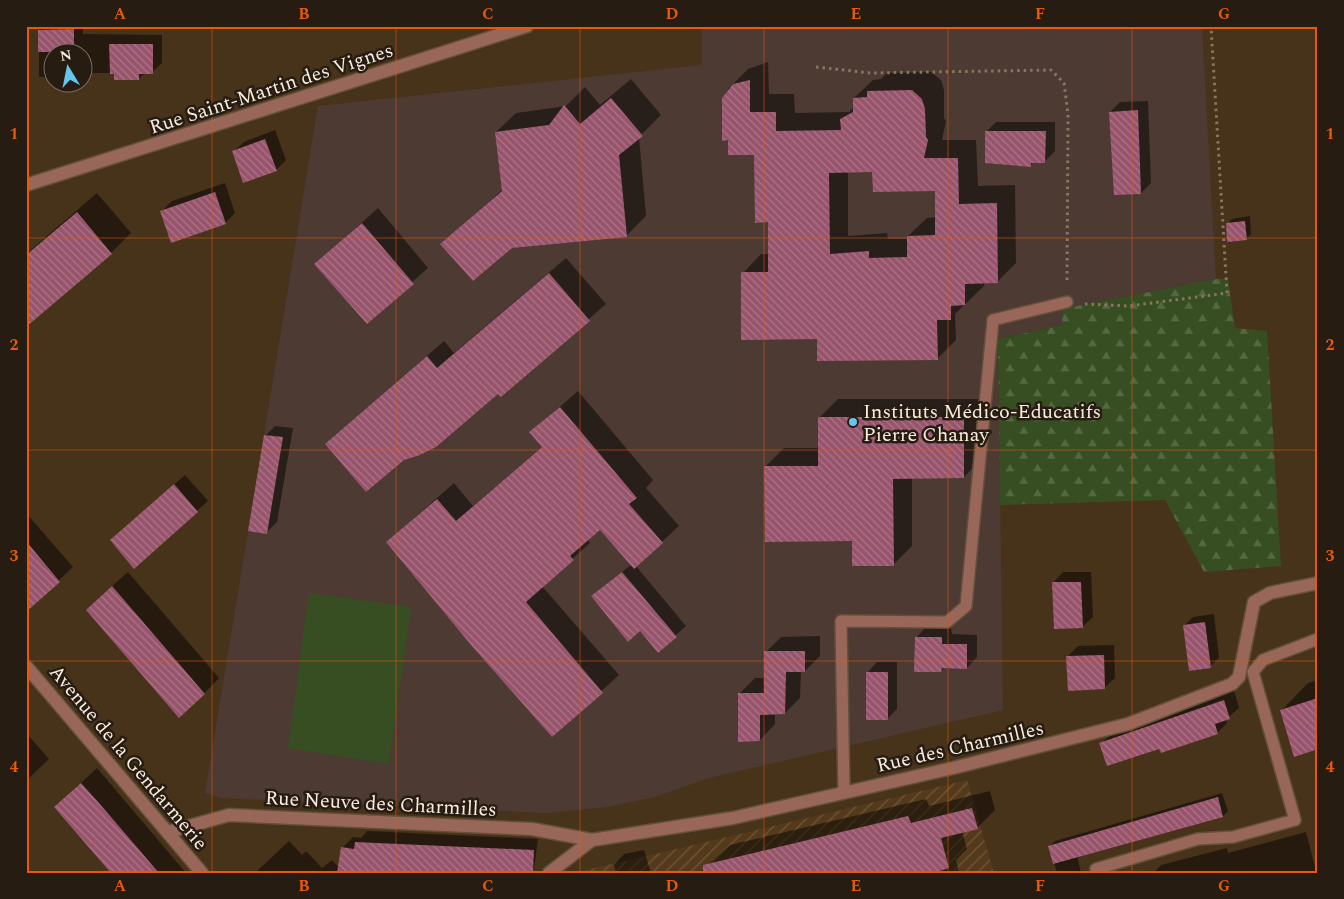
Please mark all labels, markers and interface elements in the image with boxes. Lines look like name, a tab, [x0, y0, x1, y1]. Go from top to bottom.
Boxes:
text: A	[114, 2, 127, 26]
text: B	[298, 2, 310, 26]
text: C	[482, 2, 494, 26]
text: D	[666, 2, 679, 26]
text: E	[851, 2, 861, 26]
text: F	[1035, 2, 1045, 26]
text: G	[1218, 2, 1230, 26]
street label: Rue Saint-Martin des Vignes	[145, 35, 397, 143]
north arrow	[42, 42, 92, 92]
text: N	[58, 44, 73, 67]
text: 1	[10, 122, 18, 146]
text: 1	[1326, 122, 1334, 146]
text: 2	[10, 333, 19, 357]
text: 2	[1326, 333, 1335, 357]
place label: Instituts Médico-Educatifs Pierre Chanay	[863, 397, 1101, 450]
marker: Instituts Médico-Educatifs Pierre Chanay	[847, 416, 859, 428]
text: 3	[10, 544, 19, 568]
text: 3	[1326, 544, 1335, 568]
street label: Avenue de la Gendarmerie	[42, 658, 215, 857]
street label: Rue des Charmilles	[874, 713, 1047, 781]
text: 4	[10, 755, 19, 779]
text: 4	[1326, 755, 1335, 779]
street label: Rue Neuve des Charmilles	[264, 783, 498, 825]
text: A	[114, 874, 127, 898]
text: B	[298, 874, 310, 898]
text: C	[482, 874, 494, 898]
text: D	[666, 874, 679, 898]
text: E	[851, 874, 861, 898]
text: F	[1035, 874, 1045, 898]
text: G	[1218, 874, 1230, 898]

